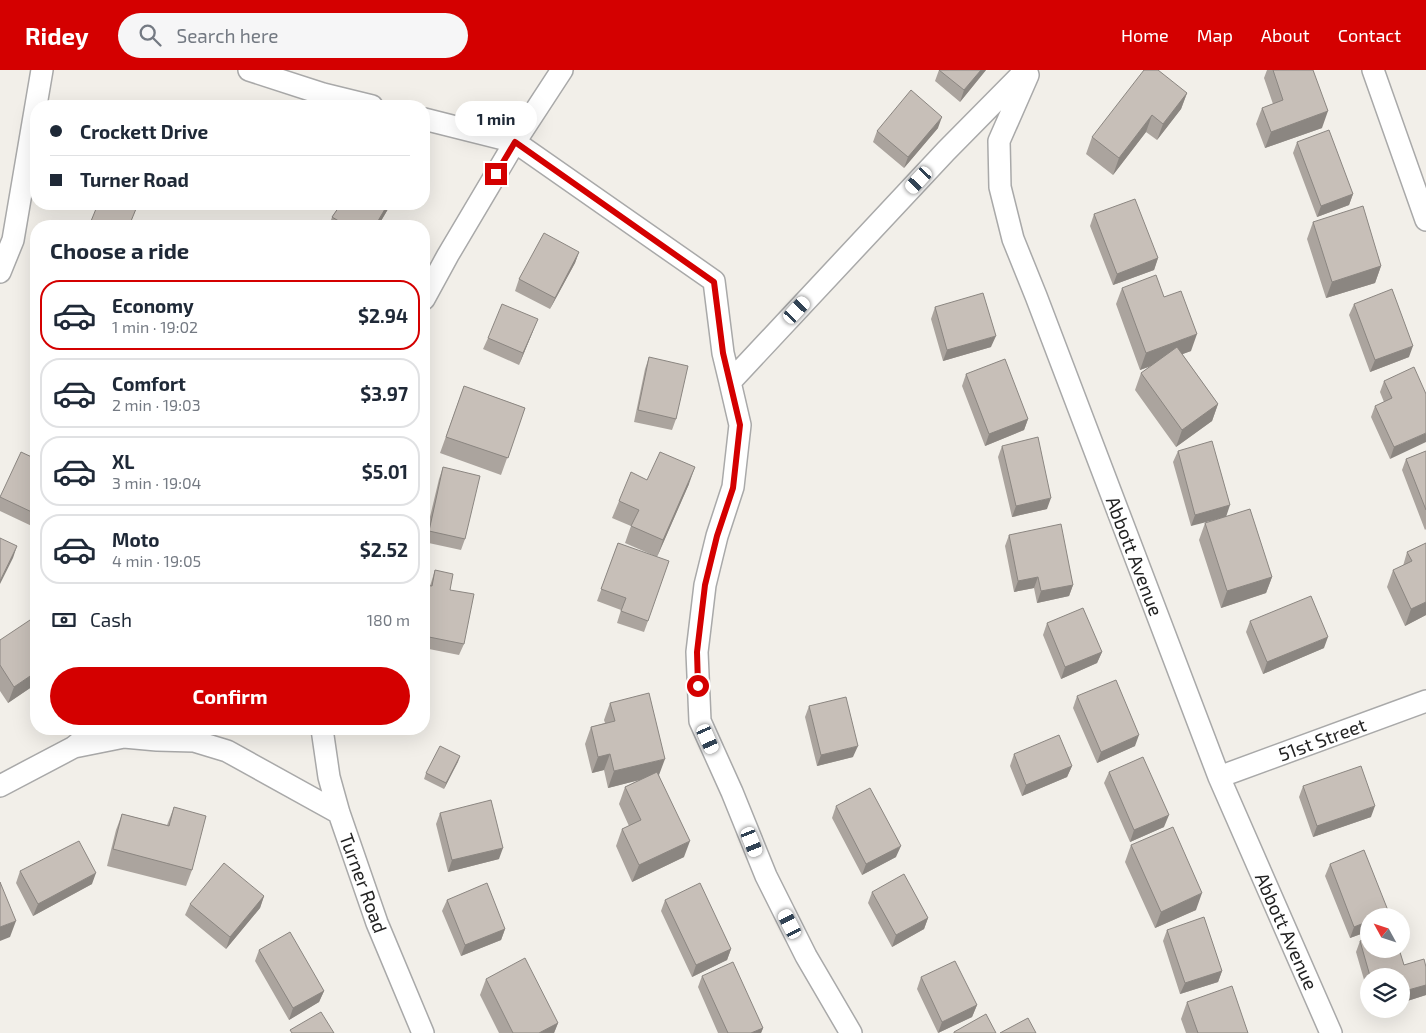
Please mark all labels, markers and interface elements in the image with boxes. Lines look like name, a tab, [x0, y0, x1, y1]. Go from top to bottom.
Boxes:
search box	[118, 13, 468, 58]
text: Ridey	[25, 21, 88, 50]
icon: search	[136, 21, 164, 49]
text: Search here	[176, 24, 279, 47]
text: Home	[1121, 24, 1169, 46]
text: Map	[1197, 24, 1233, 46]
text: About	[1261, 24, 1310, 46]
text: Contact	[1338, 24, 1401, 46]
callout: 1 min	[455, 102, 537, 136]
text: 1 min	[477, 109, 515, 128]
text: Crockett Drive	[80, 120, 208, 143]
route end	[485, 163, 507, 185]
car	[903, 164, 934, 196]
text: Turner Road	[80, 168, 189, 191]
text: Choose a ride	[50, 237, 189, 263]
icon: car	[52, 293, 97, 338]
text: Economy	[112, 294, 194, 317]
car	[781, 294, 812, 326]
text: $2.94	[358, 304, 408, 327]
text: 1 min · 19:02	[112, 317, 198, 336]
icon: car	[52, 371, 97, 416]
text: Comfort	[112, 372, 186, 395]
text: $3.97	[360, 382, 408, 405]
text: 2 min · 19:03	[112, 395, 201, 414]
icon: car	[52, 449, 97, 494]
text: XL	[112, 450, 134, 473]
text: $5.01	[362, 460, 408, 483]
text: 3 min · 19:04	[112, 473, 201, 492]
street label: Abbott Avenue	[1102, 493, 1168, 619]
icon: car	[52, 527, 97, 572]
text: Moto	[112, 528, 160, 551]
text: $2.52	[360, 538, 408, 561]
text: 4 min · 19:05	[112, 551, 201, 570]
icon: cash	[50, 606, 78, 634]
text: Cash	[90, 608, 132, 631]
text: 180 m	[367, 610, 410, 629]
button: Confirm	[50, 667, 410, 725]
route start	[687, 675, 709, 697]
street label: 51st Street	[1275, 713, 1369, 765]
car	[695, 722, 720, 756]
car	[739, 825, 764, 859]
street label: Turner Road	[335, 830, 393, 936]
street label: Abbott Avenue	[1251, 869, 1323, 993]
car	[776, 907, 803, 941]
north arrow	[1360, 908, 1410, 958]
map controls	[1360, 908, 1410, 1018]
button: layers	[1360, 968, 1410, 1018]

